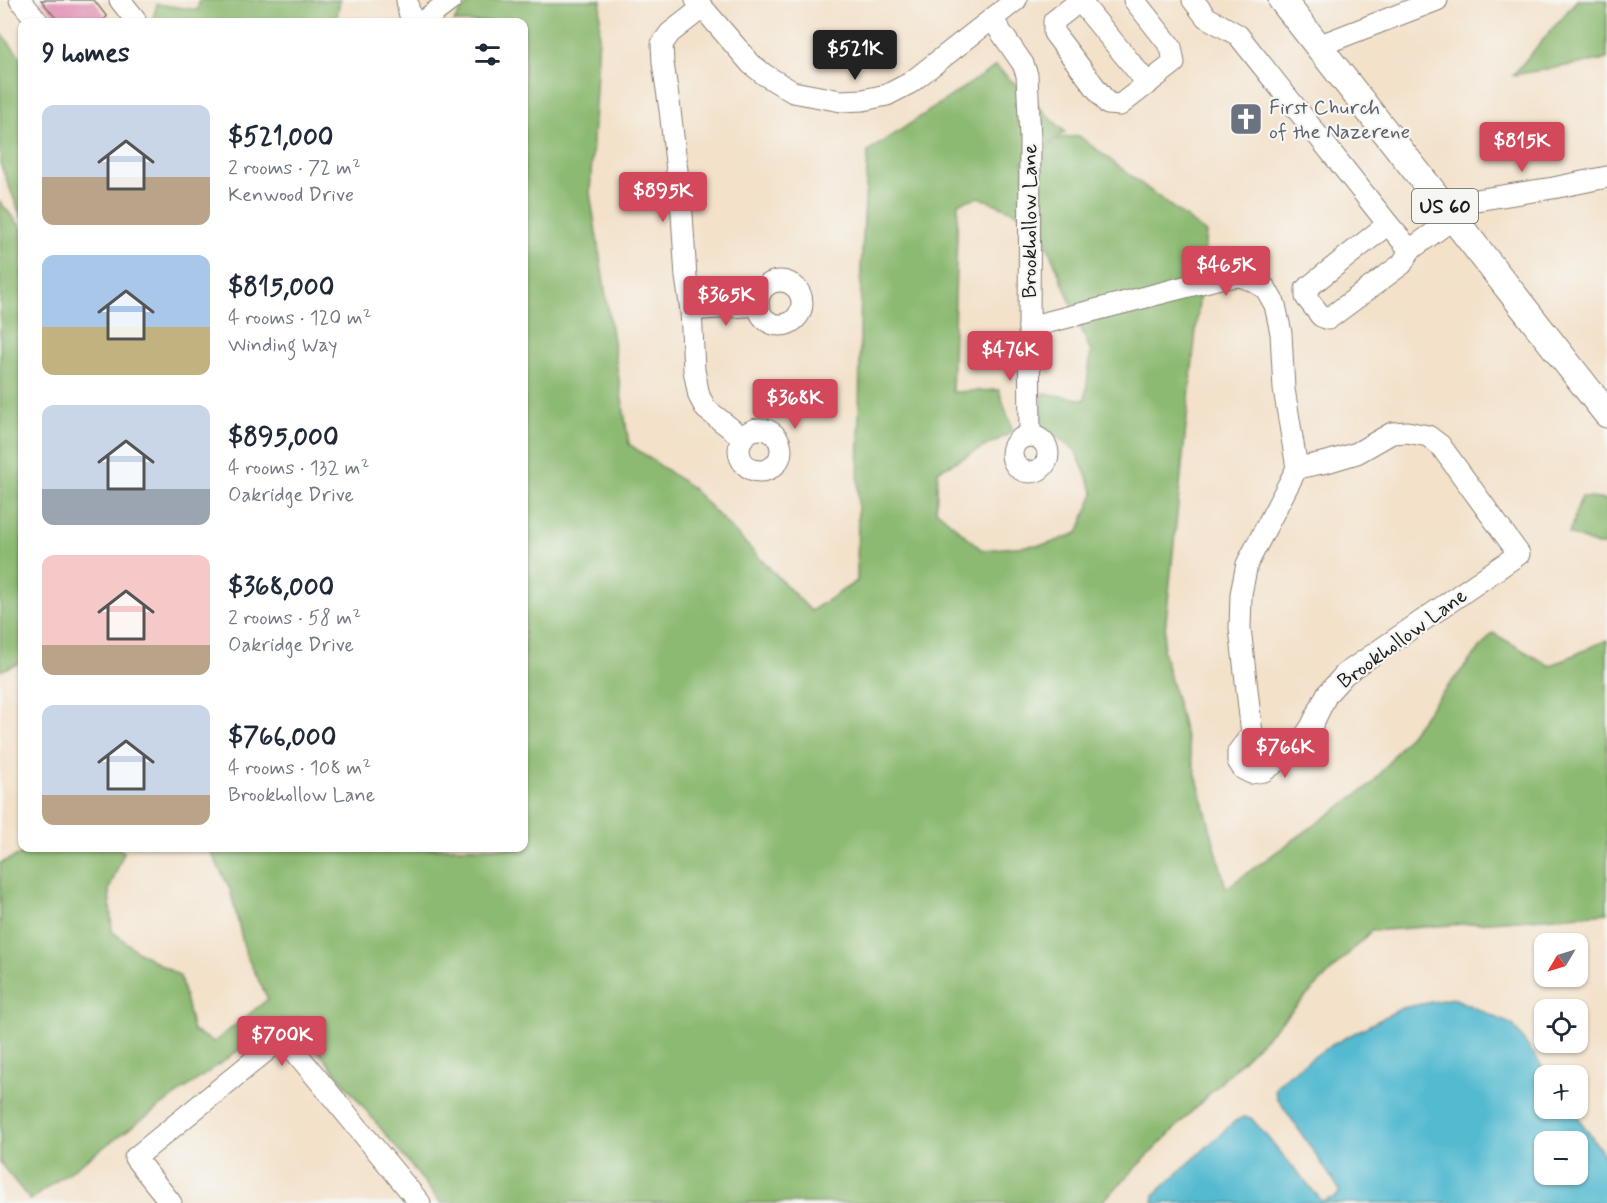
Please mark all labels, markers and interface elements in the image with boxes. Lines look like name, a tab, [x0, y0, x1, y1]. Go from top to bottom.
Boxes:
pin: $521K	[813, 30, 897, 81]
text: $521K	[827, 36, 883, 63]
text: 9 homes	[42, 37, 130, 71]
icon: filters	[471, 38, 504, 71]
place label: First Church of the Nazerene	[1269, 94, 1410, 146]
church icon: First Church of the Nazerene	[1228, 101, 1264, 137]
text: $521,000	[228, 121, 333, 155]
pin: $815K	[1480, 122, 1564, 173]
text: $815K	[1494, 128, 1550, 155]
icon: home	[90, 129, 162, 201]
street label: Brookhollow Lane	[1016, 144, 1044, 298]
text: 2 rooms · 72 m²	[228, 155, 361, 182]
pin: $895K	[621, 172, 705, 223]
text: $895K	[633, 178, 693, 205]
text: Kenwood Drive	[228, 182, 354, 209]
road number: US 60	[1412, 189, 1478, 223]
pin: $465K	[1184, 246, 1268, 297]
text: $465K	[1196, 252, 1256, 279]
text: $815,000	[228, 271, 334, 305]
pin: $365K	[684, 276, 768, 327]
icon: home	[90, 279, 162, 351]
text: $365K	[697, 282, 755, 309]
text: 4 rooms · 120 m²	[228, 305, 371, 332]
pin: $476K	[968, 331, 1052, 382]
text: Winding Way	[228, 332, 338, 359]
text: $476K	[982, 337, 1039, 364]
pin: $368K	[753, 379, 837, 430]
text: $368K	[767, 385, 823, 412]
text: $895,000	[228, 421, 339, 455]
icon: home	[90, 429, 162, 501]
text: 4 rooms · 132 m²	[228, 455, 369, 482]
text: Oakridge Drive	[228, 482, 354, 509]
text: $368,000	[228, 571, 334, 605]
icon: home	[90, 579, 162, 651]
street label: Brookhollow Lane	[1332, 582, 1473, 696]
text: 2 rooms · 58 m²	[228, 605, 361, 632]
text: Oakridge Drive	[228, 632, 354, 659]
text: $766,000	[228, 721, 336, 755]
pin: $766K	[1243, 728, 1327, 779]
icon: home	[90, 729, 162, 801]
text: $766K	[1256, 734, 1314, 761]
text: 4 rooms · 108 m²	[228, 755, 371, 782]
text: Brookhollow Lane	[228, 782, 375, 809]
north arrow	[1534, 933, 1588, 987]
map controls	[1534, 933, 1588, 1185]
button: locate	[1534, 999, 1588, 1053]
pin: $700K	[240, 1016, 324, 1067]
text: $700K	[251, 1022, 313, 1049]
button: +	[1534, 1065, 1588, 1119]
button: −	[1534, 1131, 1588, 1185]

